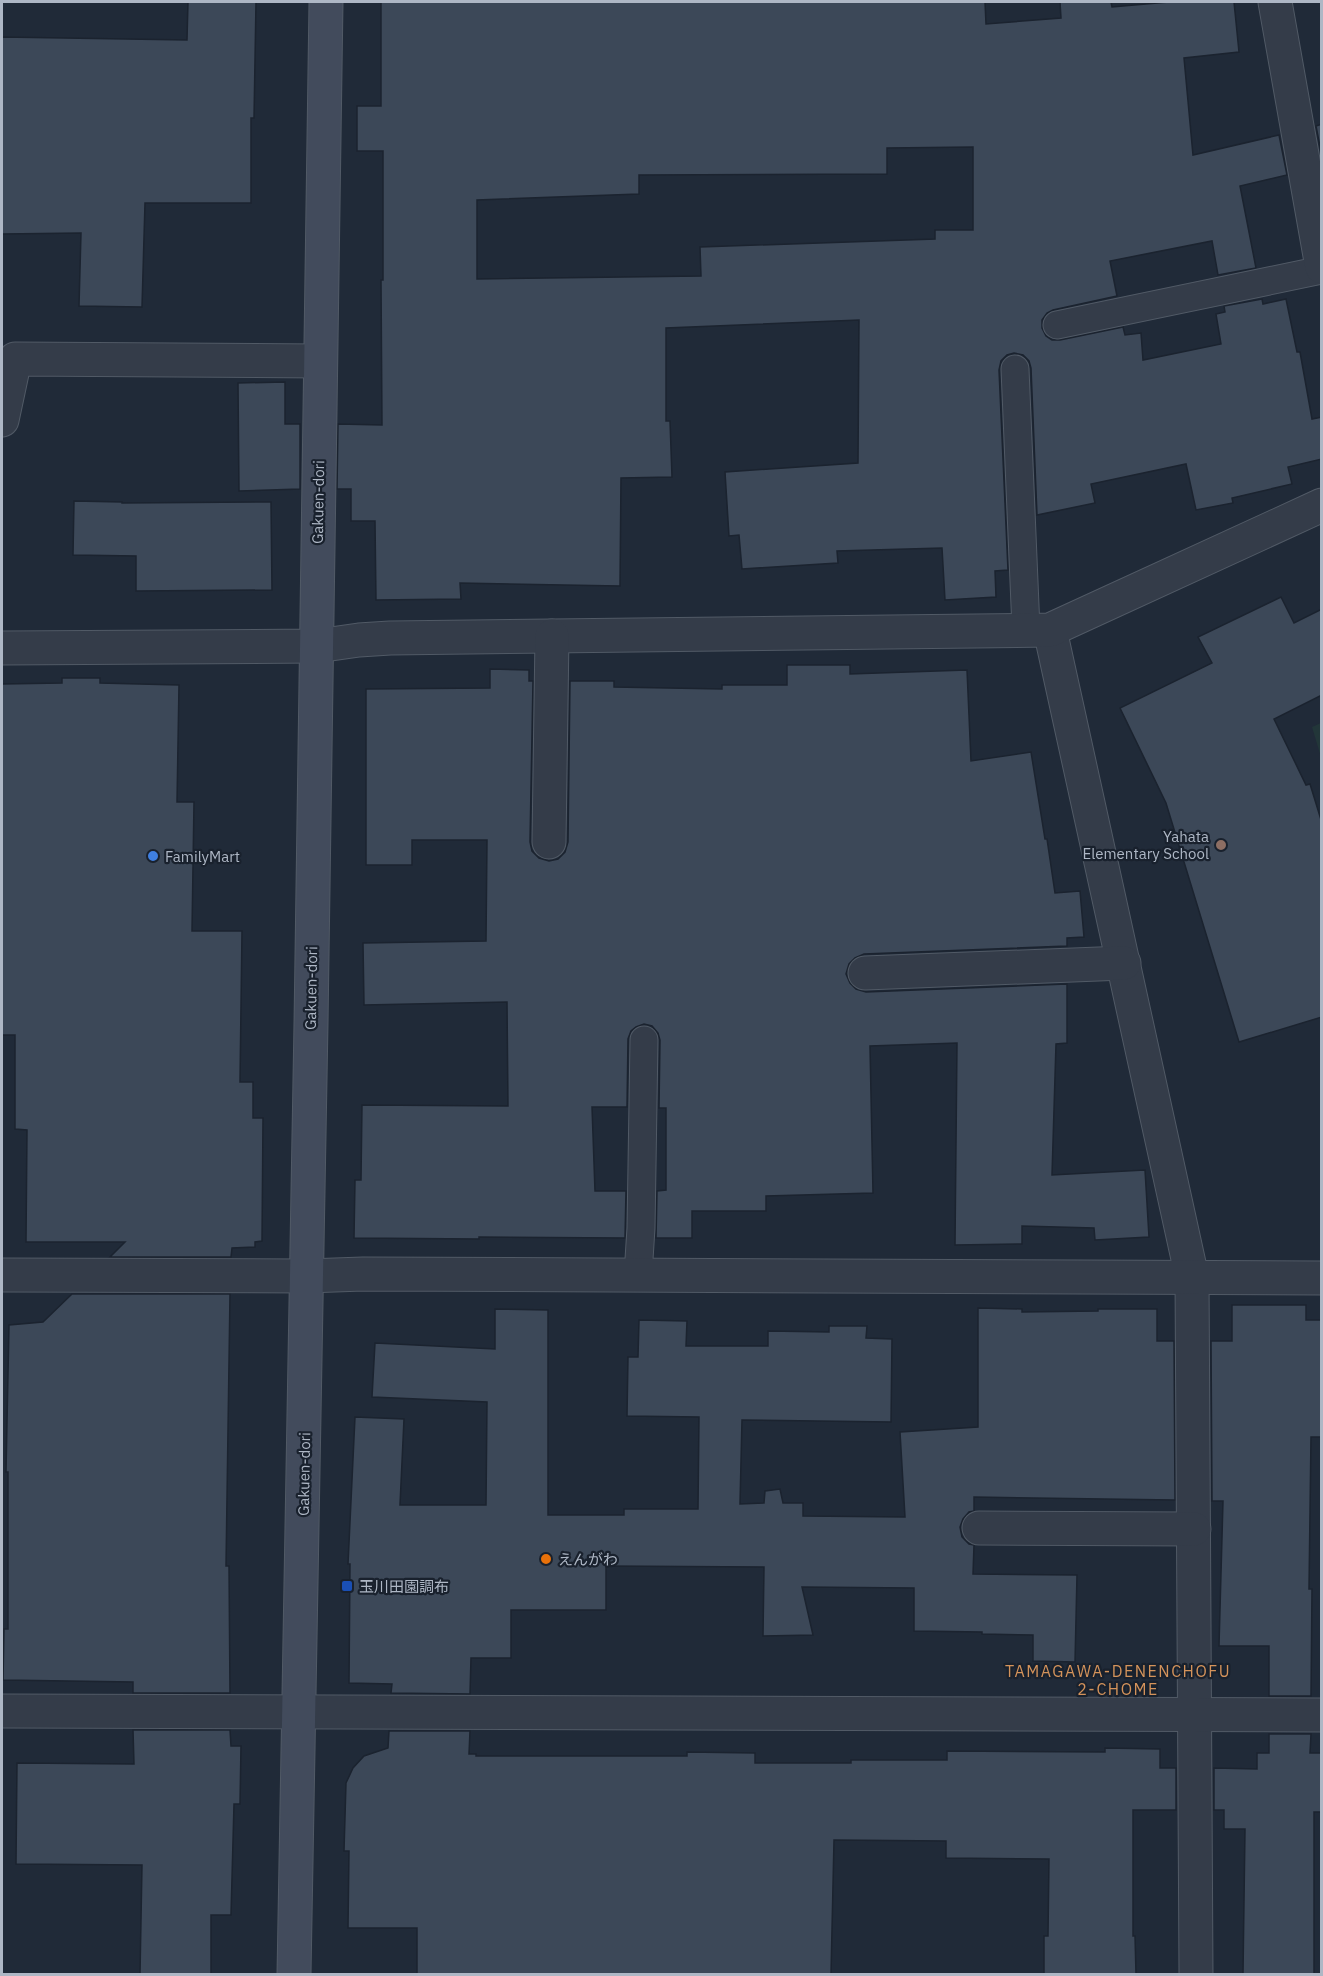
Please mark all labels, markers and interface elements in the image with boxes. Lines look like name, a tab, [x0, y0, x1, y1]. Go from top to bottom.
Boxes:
street label: Gakuen-dori	[308, 460, 328, 544]
place label: Yahata Elementary School	[1082, 827, 1209, 863]
marker: Yahata Elementary School	[1214, 838, 1228, 852]
place label: FamilyMart	[165, 847, 240, 866]
marker: FamilyMart	[146, 849, 160, 863]
street label: Gakuen-dori	[301, 946, 321, 1030]
street label: Gakuen-dori	[294, 1432, 314, 1516]
place label: えんがわ	[558, 1550, 618, 1569]
marker: えんがわ	[539, 1552, 553, 1566]
place label: 玉川田園調布	[359, 1577, 449, 1596]
marker: 玉川田園調布	[340, 1579, 354, 1593]
district label: TAMAGAWA-DENENCHOFU 2-CHOME	[1005, 1661, 1231, 1699]

